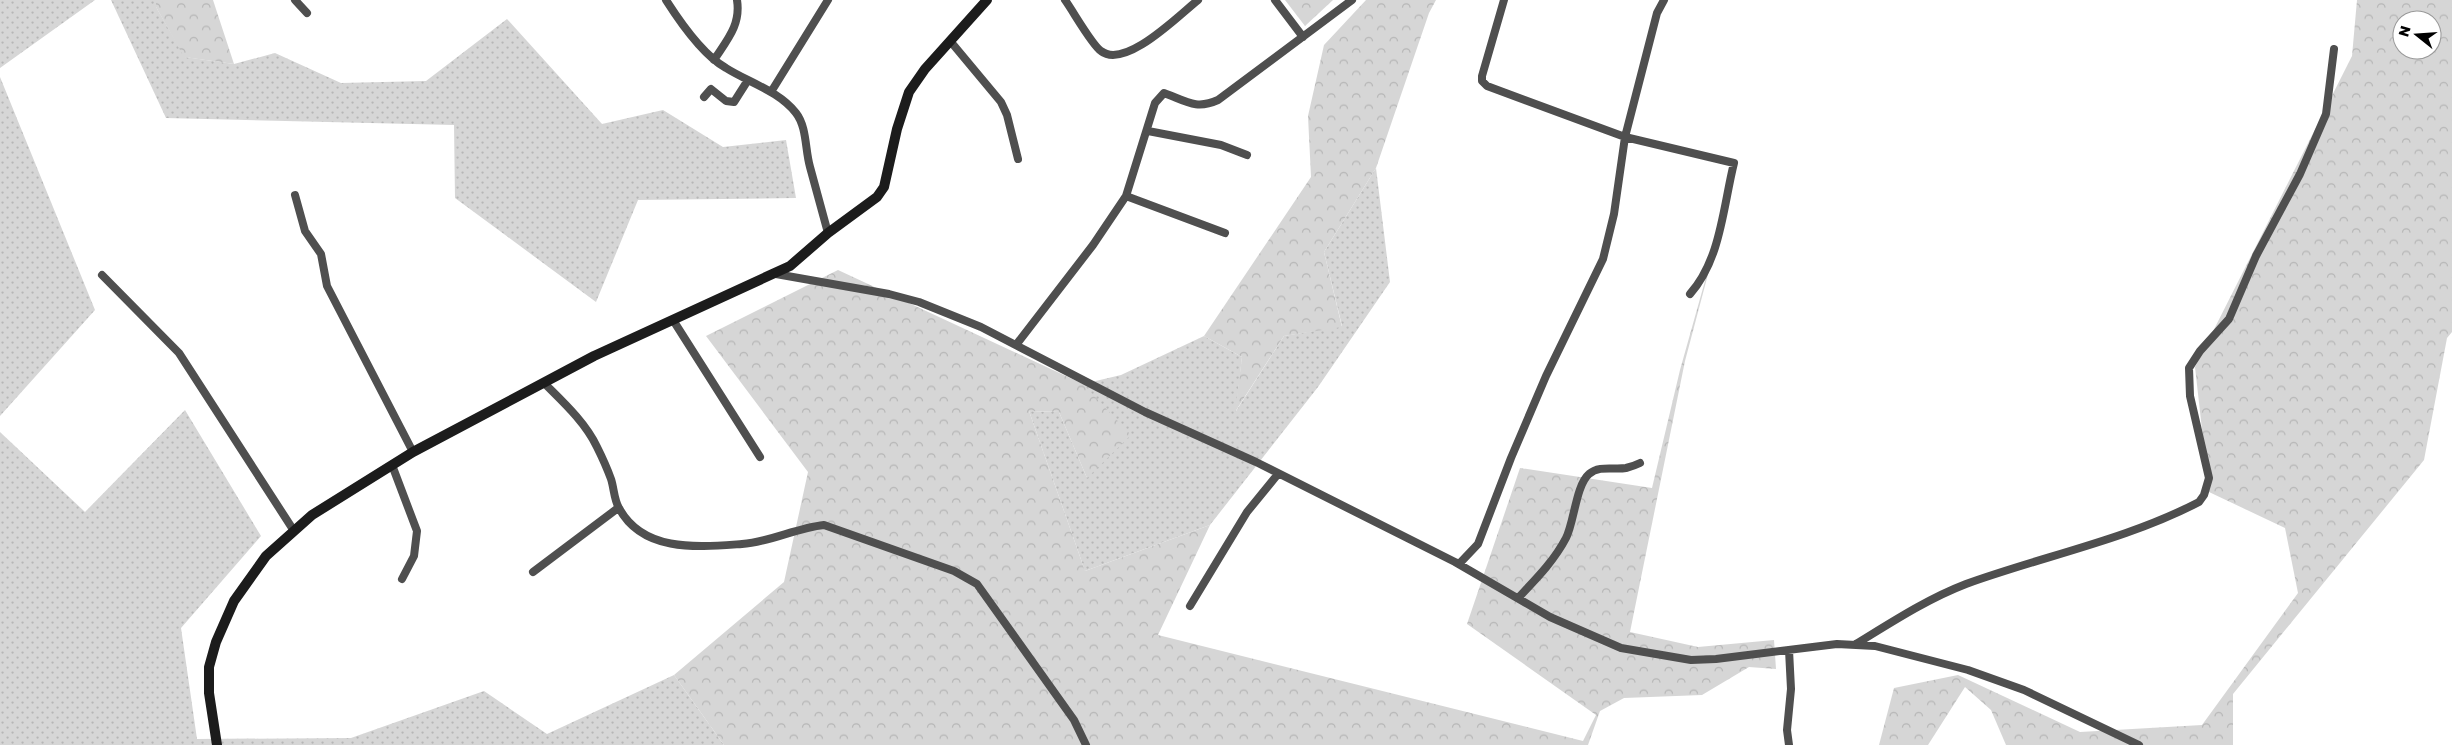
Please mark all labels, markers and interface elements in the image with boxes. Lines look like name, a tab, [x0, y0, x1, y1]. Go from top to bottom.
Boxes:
north arrow	[2392, 10, 2442, 60]
text: N	[2394, 23, 2414, 39]

